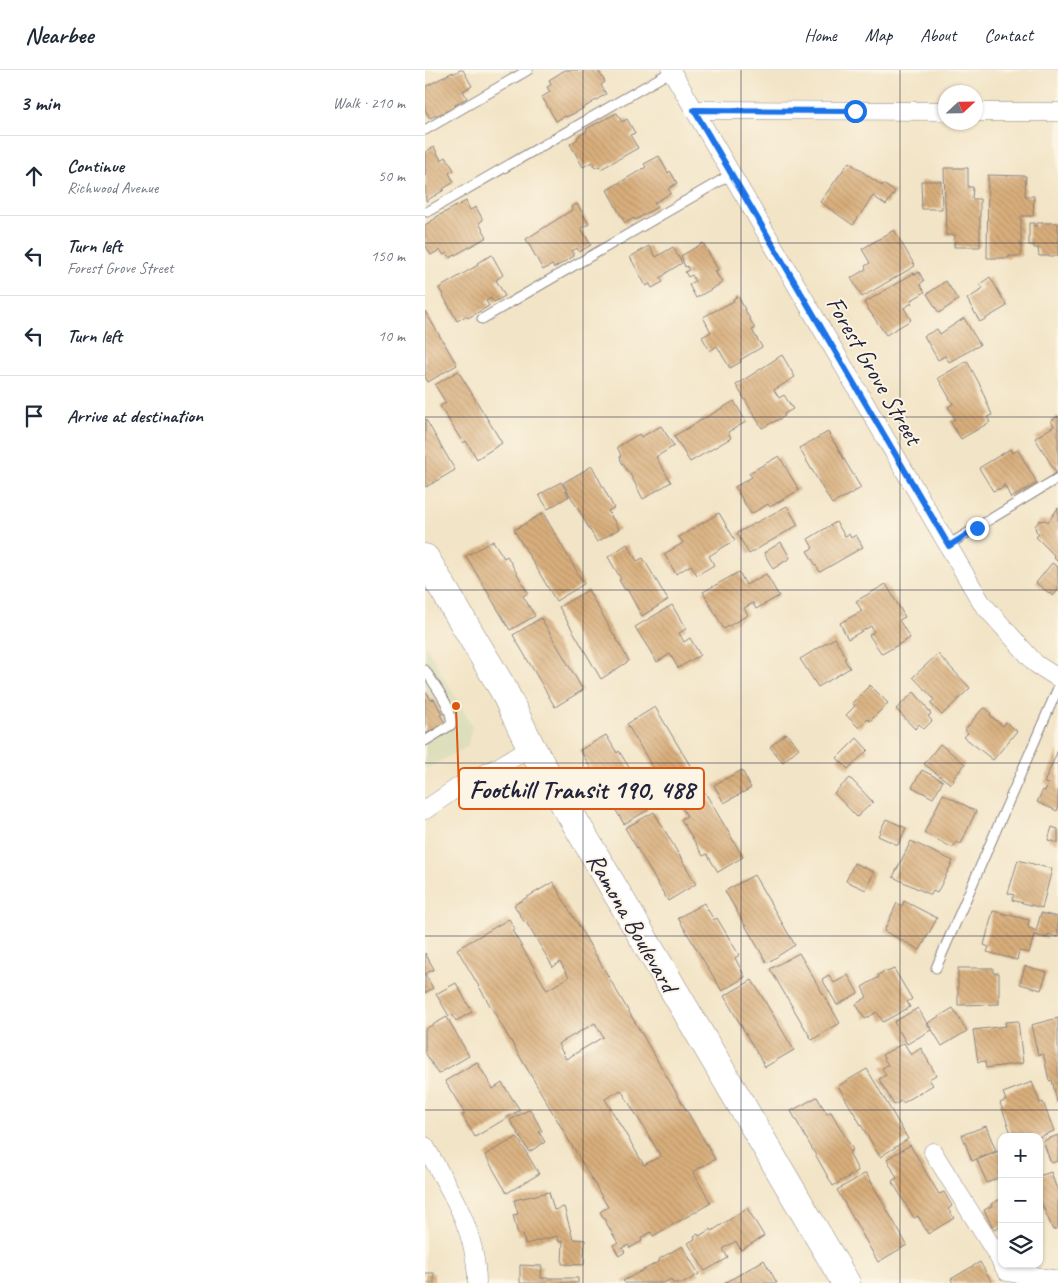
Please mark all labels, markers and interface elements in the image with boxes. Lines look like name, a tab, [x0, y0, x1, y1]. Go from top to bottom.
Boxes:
text: Nearbee	[25, 20, 93, 50]
text: Home	[804, 24, 837, 46]
text: Map	[865, 24, 892, 46]
text: About	[920, 24, 956, 46]
text: Contact	[984, 24, 1033, 46]
north arrow	[938, 85, 983, 130]
text: 3 min	[20, 90, 60, 116]
text: Walk · 210 m	[333, 93, 405, 113]
route start	[844, 100, 867, 123]
text: Continue	[67, 154, 124, 178]
icon: ahead	[20, 162, 48, 190]
text: 50 m	[378, 166, 405, 186]
text: Richwood Avenue	[67, 178, 158, 198]
text: Turn left	[67, 234, 122, 258]
icon: left	[20, 242, 48, 270]
text: 150 m	[371, 246, 405, 266]
text: Forest Grove Street	[67, 258, 173, 278]
street label: Forest Grove Street	[819, 291, 931, 453]
icon: left	[20, 322, 48, 350]
text: Turn left	[67, 324, 122, 348]
text: 10 m	[378, 326, 405, 346]
icon: arrive	[20, 402, 48, 430]
text: Arrive at destination	[67, 404, 203, 428]
route end	[966, 517, 989, 540]
callout: Foothill Transit 190, 488	[459, 768, 704, 809]
text: Foothill Transit 190, 488	[469, 773, 698, 806]
street label: Ramona Boulevard	[579, 847, 686, 1001]
map controls	[998, 1133, 1043, 1268]
button: +	[998, 1133, 1043, 1178]
button: −	[998, 1178, 1043, 1223]
button: layers	[998, 1223, 1043, 1268]

